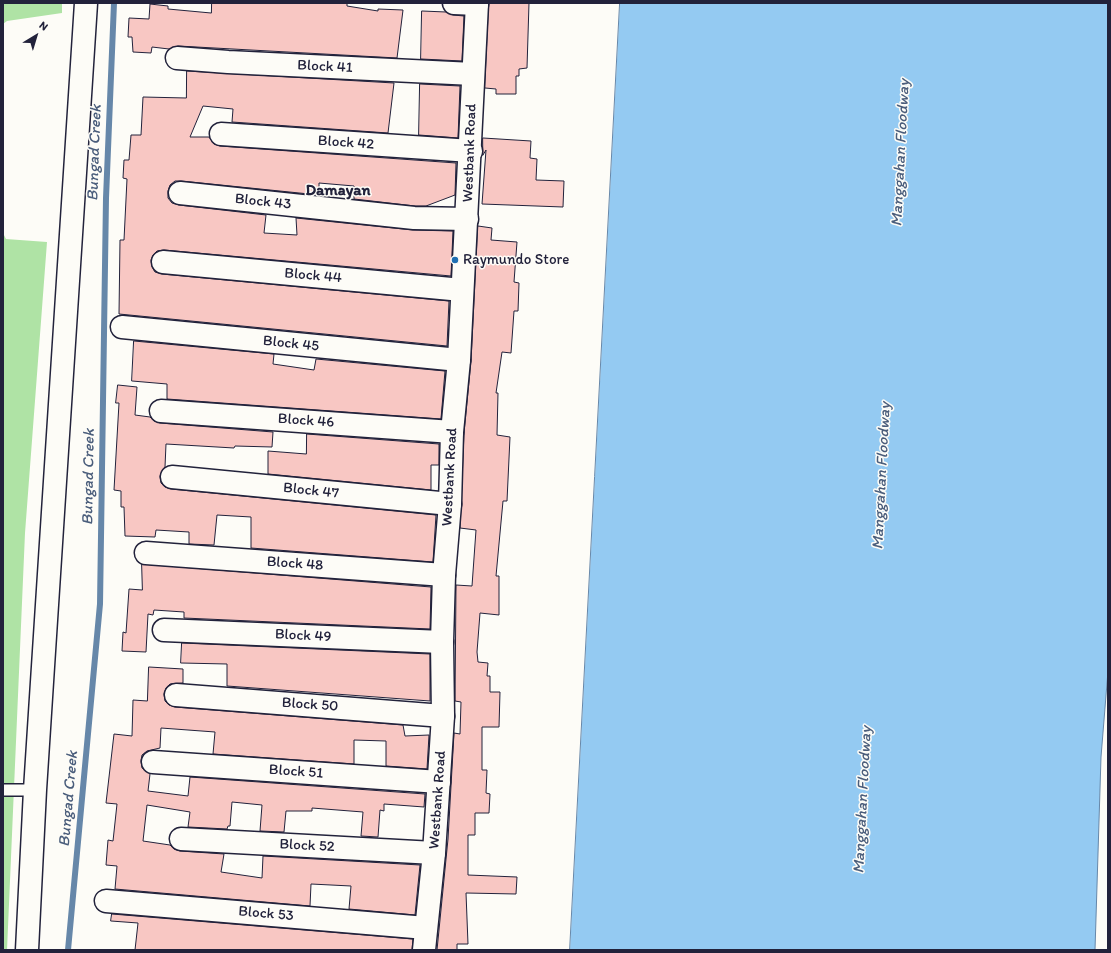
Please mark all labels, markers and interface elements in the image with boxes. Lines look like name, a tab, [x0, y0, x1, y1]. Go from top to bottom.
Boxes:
north arrow	[16, 16, 56, 56]
text: N	[37, 19, 51, 34]
street label: Block 41	[297, 57, 353, 77]
water label: Manggahan Floodway	[888, 79, 914, 227]
street label: Westbank Road	[459, 103, 481, 203]
water label: Bungad Creek	[84, 104, 106, 202]
street label: Block 42	[317, 132, 375, 154]
district label: Damayan	[305, 181, 371, 201]
street label: Block 43	[234, 190, 292, 214]
place label: Raymundo Store	[463, 251, 569, 269]
marker: Raymundo Store	[450, 255, 460, 265]
street label: Block 44	[284, 265, 342, 287]
street label: Block 45	[262, 332, 320, 356]
water label: Manggahan Floodway	[869, 402, 895, 550]
street label: Block 46	[277, 410, 335, 432]
street label: Westbank Road	[438, 427, 462, 527]
water label: Bungad Creek	[79, 429, 99, 525]
street label: Block 47	[282, 479, 340, 503]
street label: Block 48	[266, 553, 324, 575]
street label: Block 49	[274, 626, 332, 646]
street label: Block 50	[281, 694, 339, 716]
water label: Manggahan Floodway	[850, 726, 876, 874]
water label: Bungad Creek	[55, 750, 83, 848]
street label: Westbank Road	[426, 750, 450, 850]
street label: Block 51	[268, 761, 324, 783]
street label: Block 52	[279, 836, 335, 856]
street label: Block 53	[238, 903, 294, 925]

